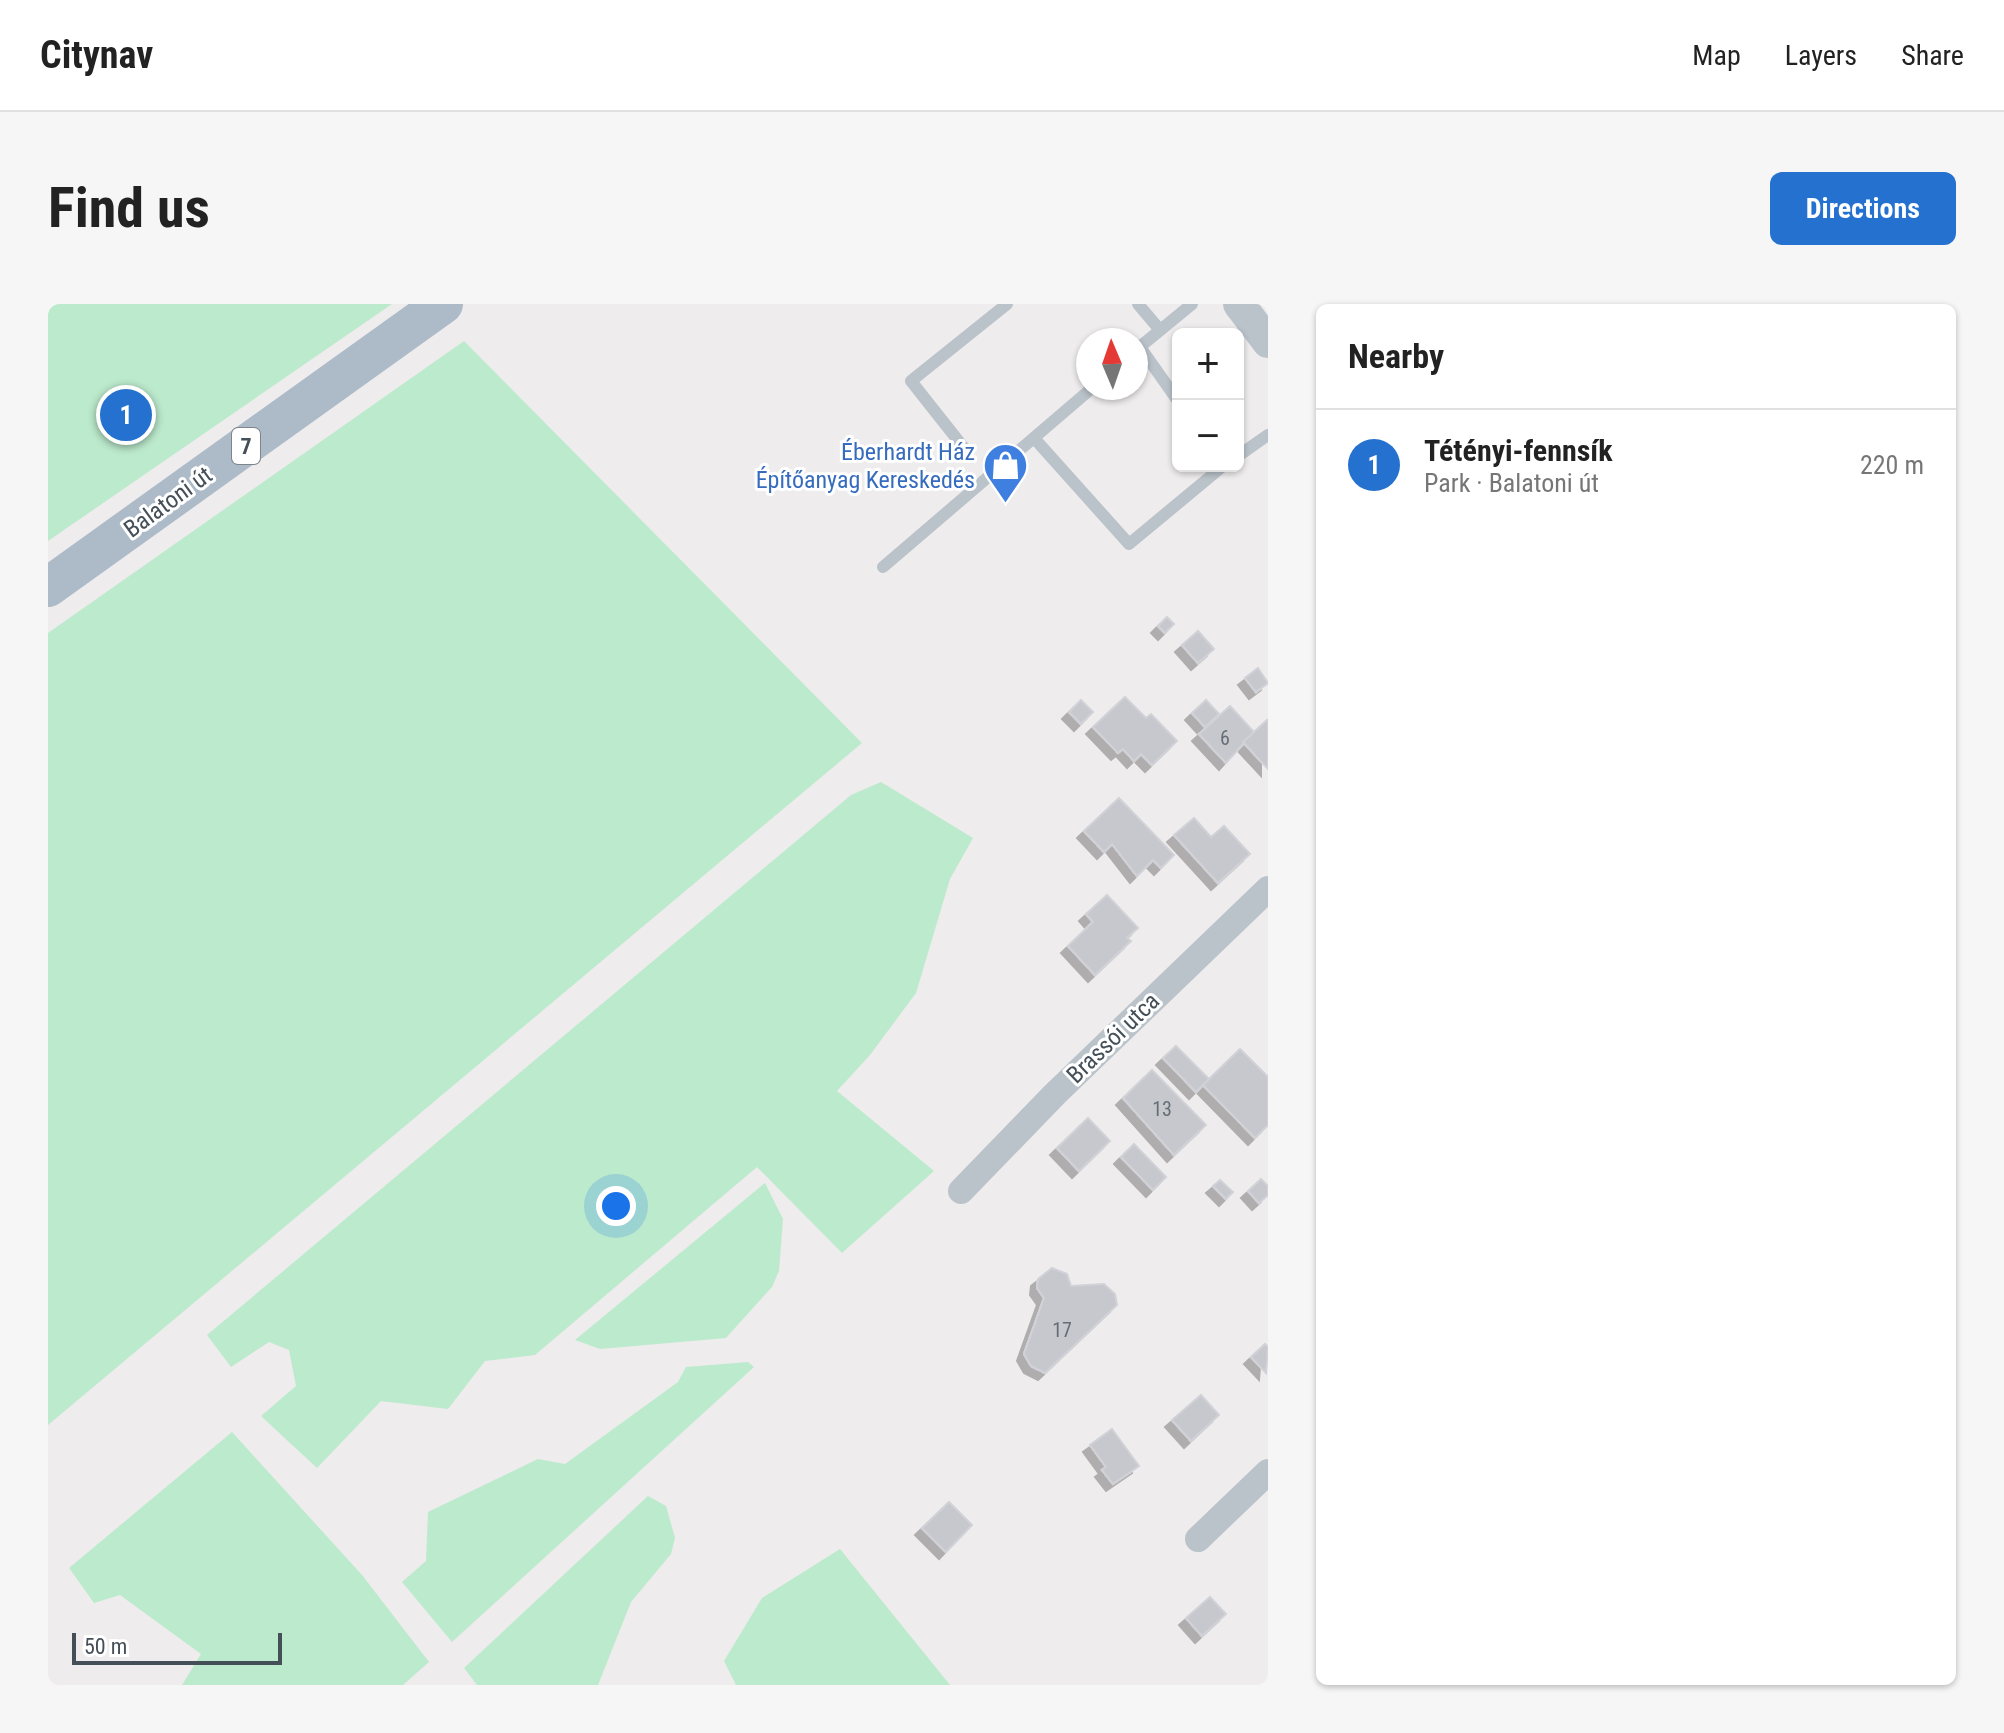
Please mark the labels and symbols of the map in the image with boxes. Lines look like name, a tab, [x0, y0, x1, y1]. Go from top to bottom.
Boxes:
north arrow	[1076, 328, 1148, 400]
pin: 1	[100, 385, 152, 445]
road number: 7	[232, 428, 260, 464]
place label: Éberhardt Ház Építőanyag Kereskedés	[756, 438, 975, 494]
shop icon: Éberhardt Ház Építőanyag Kereskedés	[982, 442, 1030, 505]
street label: Balatoni út	[119, 461, 217, 543]
house number: 6	[1220, 726, 1230, 750]
street label: Brassói utca	[1061, 987, 1165, 1089]
house number: 13	[1152, 1097, 1172, 1121]
your location	[596, 1186, 636, 1226]
house number: 17	[1052, 1318, 1072, 1342]
scale bar	[72, 1629, 282, 1665]

